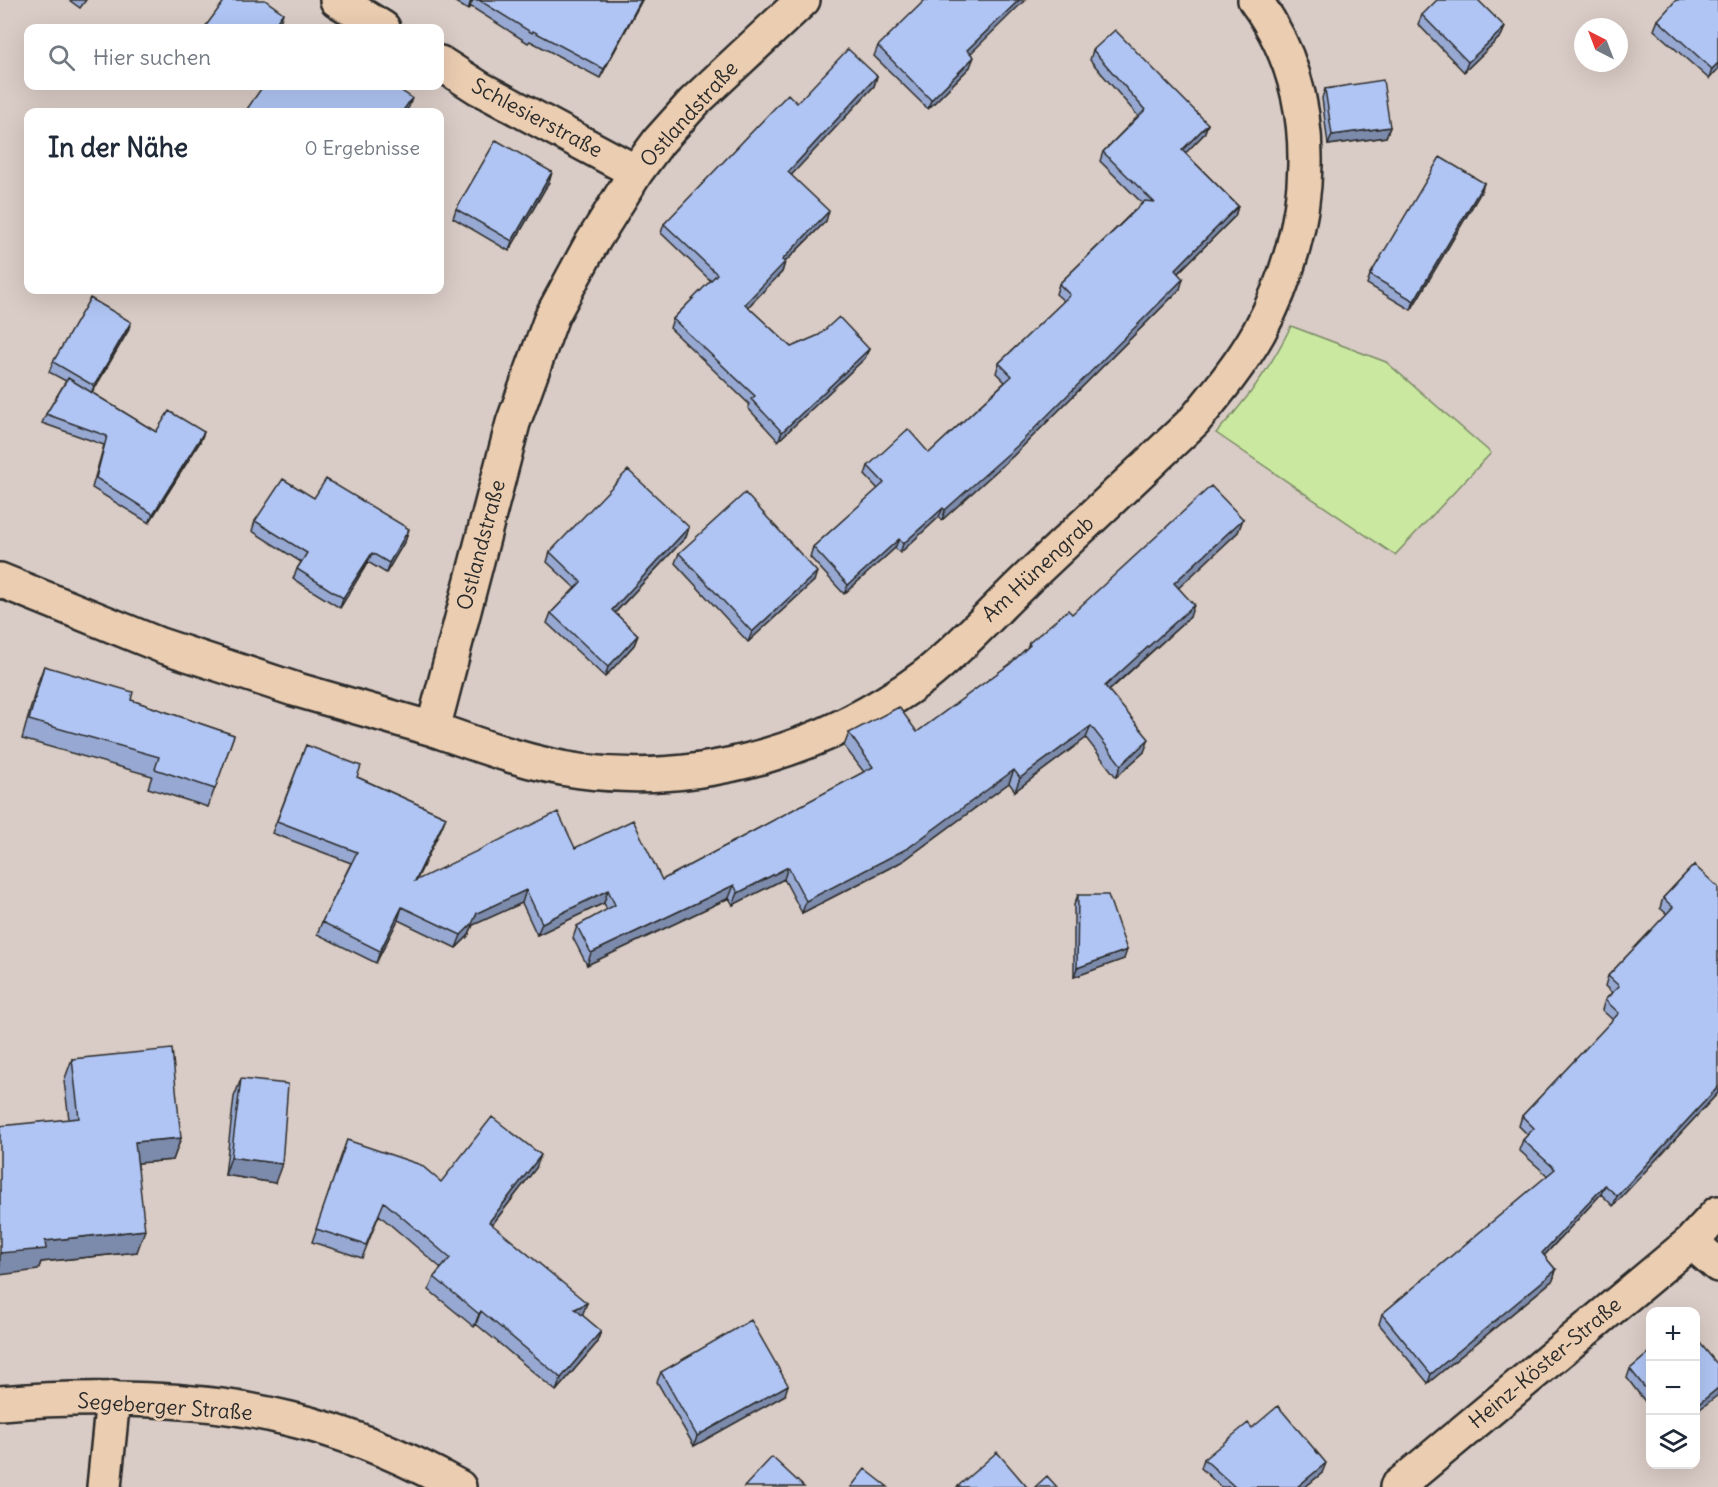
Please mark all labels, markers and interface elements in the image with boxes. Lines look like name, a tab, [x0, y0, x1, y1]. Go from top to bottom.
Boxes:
north arrow	[1574, 18, 1628, 72]
search box	[24, 24, 444, 90]
icon: search	[45, 41, 78, 74]
text: Hier suchen	[93, 43, 211, 71]
street label: Ostlandstraße	[634, 55, 743, 172]
street label: Schlesierstraße	[467, 72, 607, 163]
text: In der Nähe	[48, 131, 188, 164]
text: 0 Ergebnisse	[304, 135, 420, 160]
street label: Ostlandstraße	[450, 477, 511, 613]
street label: Am Hünengrab	[976, 510, 1099, 627]
street label: Heinz-Köster-Straße	[1463, 1291, 1626, 1434]
map controls	[1646, 1307, 1700, 1469]
button: +	[1646, 1307, 1700, 1361]
button: −	[1646, 1361, 1700, 1415]
street label: Segeberger Straße	[77, 1387, 253, 1426]
button: layers	[1646, 1415, 1700, 1469]

